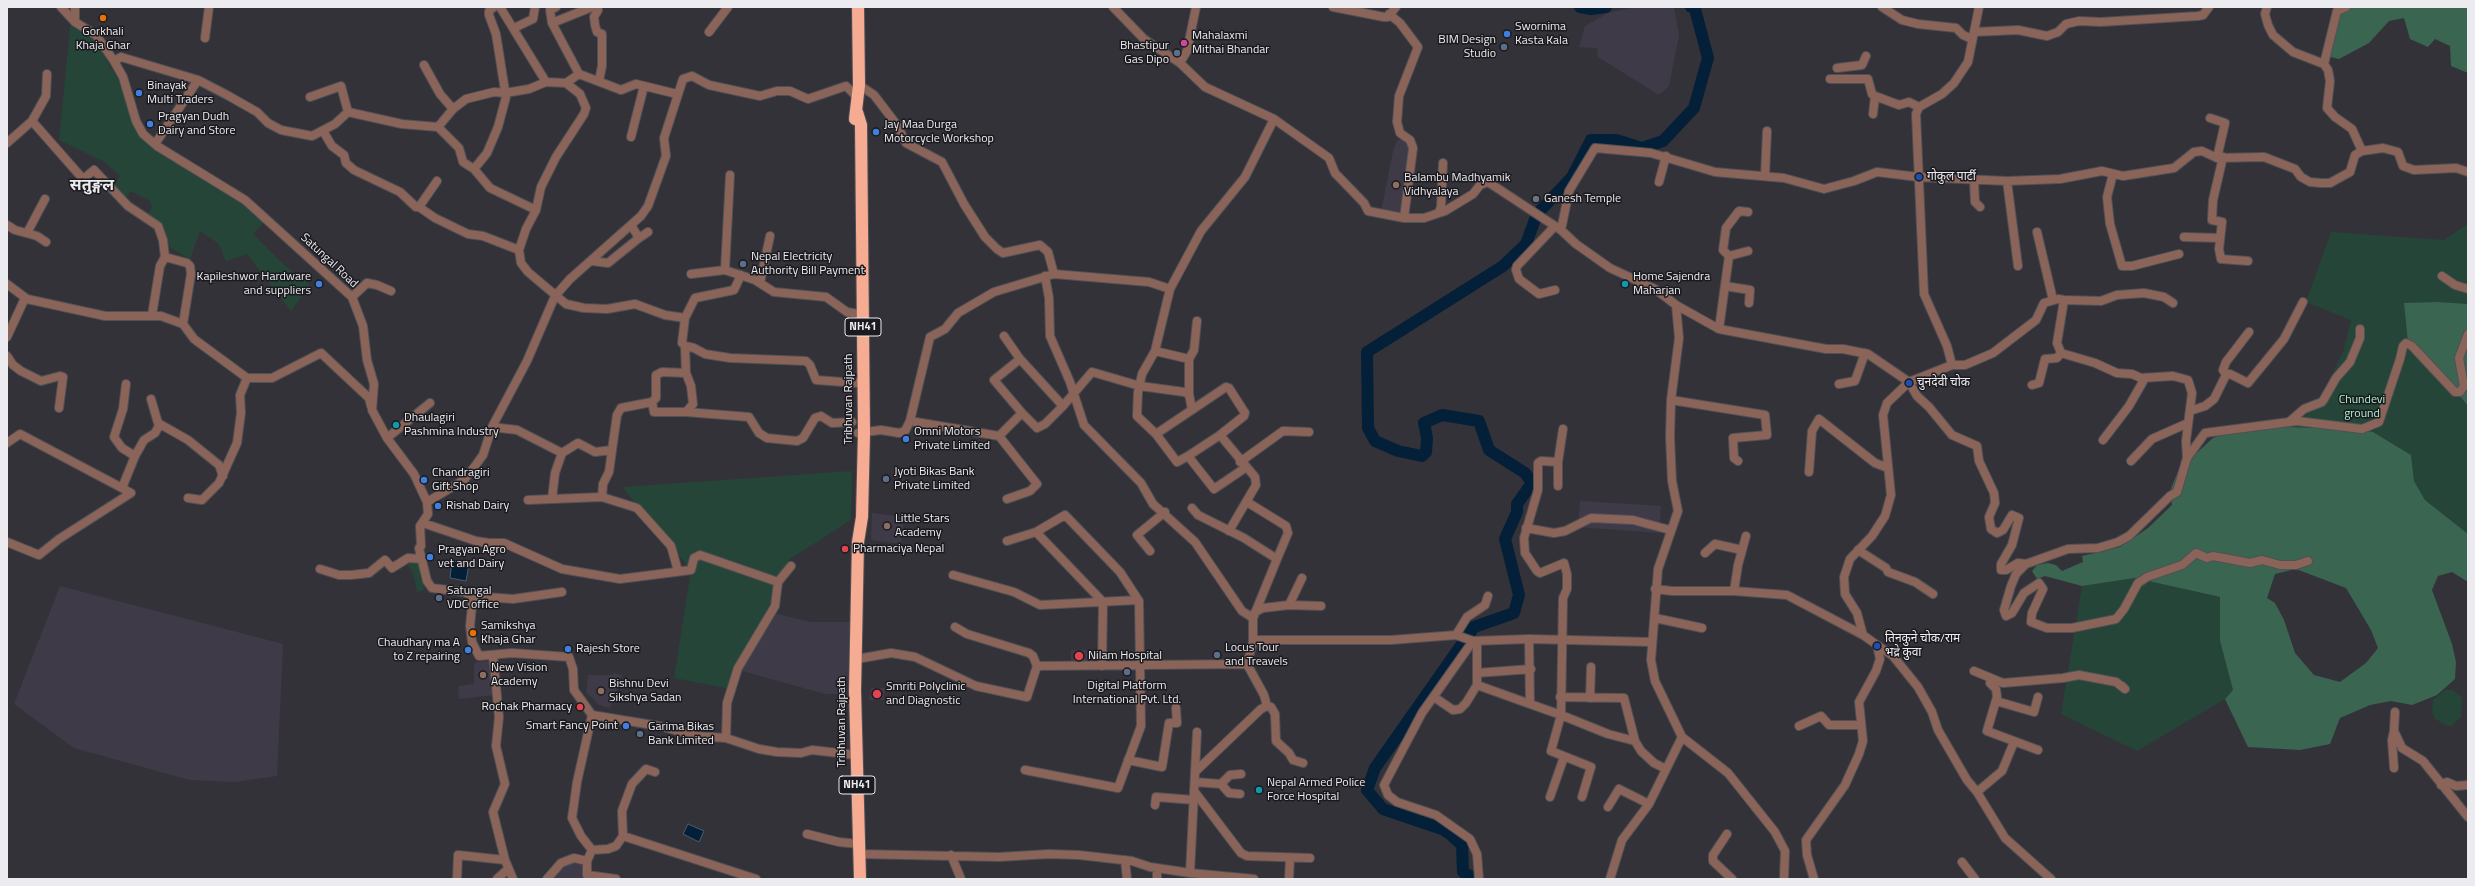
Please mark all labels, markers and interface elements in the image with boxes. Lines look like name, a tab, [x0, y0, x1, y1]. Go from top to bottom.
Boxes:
marker: Gorkhali Khaja Ghar	[98, 13, 108, 23]
place label: Swornima Kasta Kala	[1515, 20, 1568, 48]
place label: Gorkhali Khaja Ghar	[76, 25, 130, 53]
place label: Mahalaxmi Mithai Bhandar	[1192, 29, 1269, 57]
marker: Swornima Kasta Kala	[1502, 29, 1512, 39]
place label: BIM Design Studio	[1438, 33, 1496, 61]
marker: Mahalaxmi Mithai Bhandar	[1179, 38, 1189, 48]
place label: Bhastipur Gas Dipo	[1120, 39, 1169, 67]
marker: BIM Design Studio	[1499, 42, 1509, 52]
marker: Bhastipur Gas Dipo	[1172, 48, 1182, 58]
place label: Binayak Multi Traders	[147, 79, 213, 107]
marker: Binayak Multi Traders	[134, 88, 144, 98]
place label: Pragyan Dudh Dairy and Store	[158, 110, 235, 138]
place label: Jay Maa Durga Motorcycle Workshop	[884, 118, 994, 146]
marker: Pragyan Dudh Dairy and Store	[145, 119, 155, 129]
marker: Jay Maa Durga Motorcycle Workshop	[871, 127, 881, 137]
place label: गोकुल पार्टी	[1927, 170, 1976, 184]
place label: Balambu Madhyamik Vidhyalaya	[1404, 171, 1510, 199]
marker: गोकुल पार्टी	[1914, 172, 1924, 182]
district label: सतुङ्गल	[70, 176, 114, 196]
marker: Balambu Madhyamik Vidhyalaya	[1391, 180, 1401, 190]
place label: Ganesh Temple	[1544, 192, 1621, 206]
marker: Ganesh Temple	[1531, 194, 1541, 204]
street label: Satungal Road	[297, 231, 361, 291]
place label: Nepal Electricity Authority Bill Payment	[751, 250, 865, 278]
marker: Nepal Electricity Authority Bill Payment	[738, 259, 748, 269]
place label: Kapileshwor Hardware and suppliers	[197, 270, 311, 298]
place label: Home Sajendra Maharjan	[1633, 270, 1710, 298]
marker: Kapileshwor Hardware and suppliers	[314, 279, 324, 289]
marker: Home Sajendra Maharjan	[1620, 279, 1630, 289]
road number: NH41	[845, 318, 881, 336]
street label: Tribhuvan Rajpath	[842, 354, 856, 444]
place label: चुनदेवी चोक	[1917, 376, 1970, 390]
marker: चुनदेवी चोक	[1904, 378, 1914, 388]
park label: Chundevi ground	[2339, 393, 2385, 421]
place label: Dhaulagiri Pashmina Industry	[404, 411, 499, 439]
marker: Dhaulagiri Pashmina Industry	[391, 420, 401, 430]
place label: Omni Motors Private Limited	[914, 425, 990, 453]
marker: Omni Motors Private Limited	[901, 434, 911, 444]
place label: Jyoti Bikas Bank Private Limited	[894, 465, 974, 493]
place label: Chandragiri Gift Shop	[432, 466, 490, 494]
marker: Jyoti Bikas Bank Private Limited	[881, 474, 891, 484]
marker: Chandragiri Gift Shop	[419, 475, 429, 485]
place label: Rishab Dairy	[446, 499, 509, 513]
marker: Rishab Dairy	[433, 501, 443, 511]
place label: Little Stars Academy	[895, 512, 950, 540]
marker: Little Stars Academy	[882, 521, 892, 531]
place label: Pharmaciya Nepal	[853, 542, 944, 556]
place label: Pragyan Agro vet and Dairy	[438, 543, 506, 571]
marker: Pharmaciya Nepal	[840, 544, 850, 554]
marker: Pragyan Agro vet and Dairy	[425, 552, 435, 562]
place label: Satungal VDC office	[447, 584, 499, 612]
marker: Satungal VDC office	[434, 593, 444, 603]
place label: Samikshya Khaja Ghar	[481, 619, 536, 647]
marker: Samikshya Khaja Ghar	[468, 628, 478, 638]
place label: तिनकुने चोक/राम भद्रे कुवा	[1885, 632, 1960, 660]
place label: Chaudhary ma A to Z repairing	[377, 636, 460, 664]
place label: Locus Tour and Treavels	[1225, 641, 1288, 669]
marker: तिनकुने चोक/राम भद्रे कुवा	[1872, 641, 1882, 651]
place label: Rajesh Store	[576, 642, 640, 656]
marker: Rajesh Store	[563, 644, 573, 654]
marker: Chaudhary ma A to Z repairing	[463, 645, 473, 655]
place label: Nilam Hospital	[1088, 649, 1162, 663]
marker: Nilam Hospital	[1073, 650, 1085, 662]
marker: Locus Tour and Treavels	[1212, 650, 1222, 660]
place label: New Vision Academy	[491, 661, 547, 689]
marker: Digital Platform International Pvt. Ltd.	[1122, 667, 1132, 677]
marker: New Vision Academy	[478, 670, 488, 680]
place label: Bishnu Devi Sikshya Sadan	[609, 677, 681, 705]
street label: Tribhuvan Rajpath	[835, 677, 849, 767]
place label: Digital Platform International Pvt. Ltd.	[1073, 679, 1181, 707]
place label: Smriti Polyclinic and Diagnostic	[886, 680, 966, 708]
marker: Bishnu Devi Sikshya Sadan	[596, 686, 606, 696]
marker: Smriti Polyclinic and Diagnostic	[871, 688, 883, 700]
place label: Rochak Pharmacy	[482, 700, 572, 714]
marker: Rochak Pharmacy	[575, 702, 585, 712]
place label: Smart Fancy Point	[526, 719, 618, 733]
place label: Garima Bikas Bank Limited	[648, 720, 714, 748]
marker: Smart Fancy Point	[621, 721, 631, 731]
marker: Garima Bikas Bank Limited	[635, 729, 645, 739]
road number: NH41	[839, 776, 875, 794]
place label: Nepal Armed Police Force Hospital	[1267, 776, 1365, 804]
marker: Nepal Armed Police Force Hospital	[1254, 785, 1264, 795]

